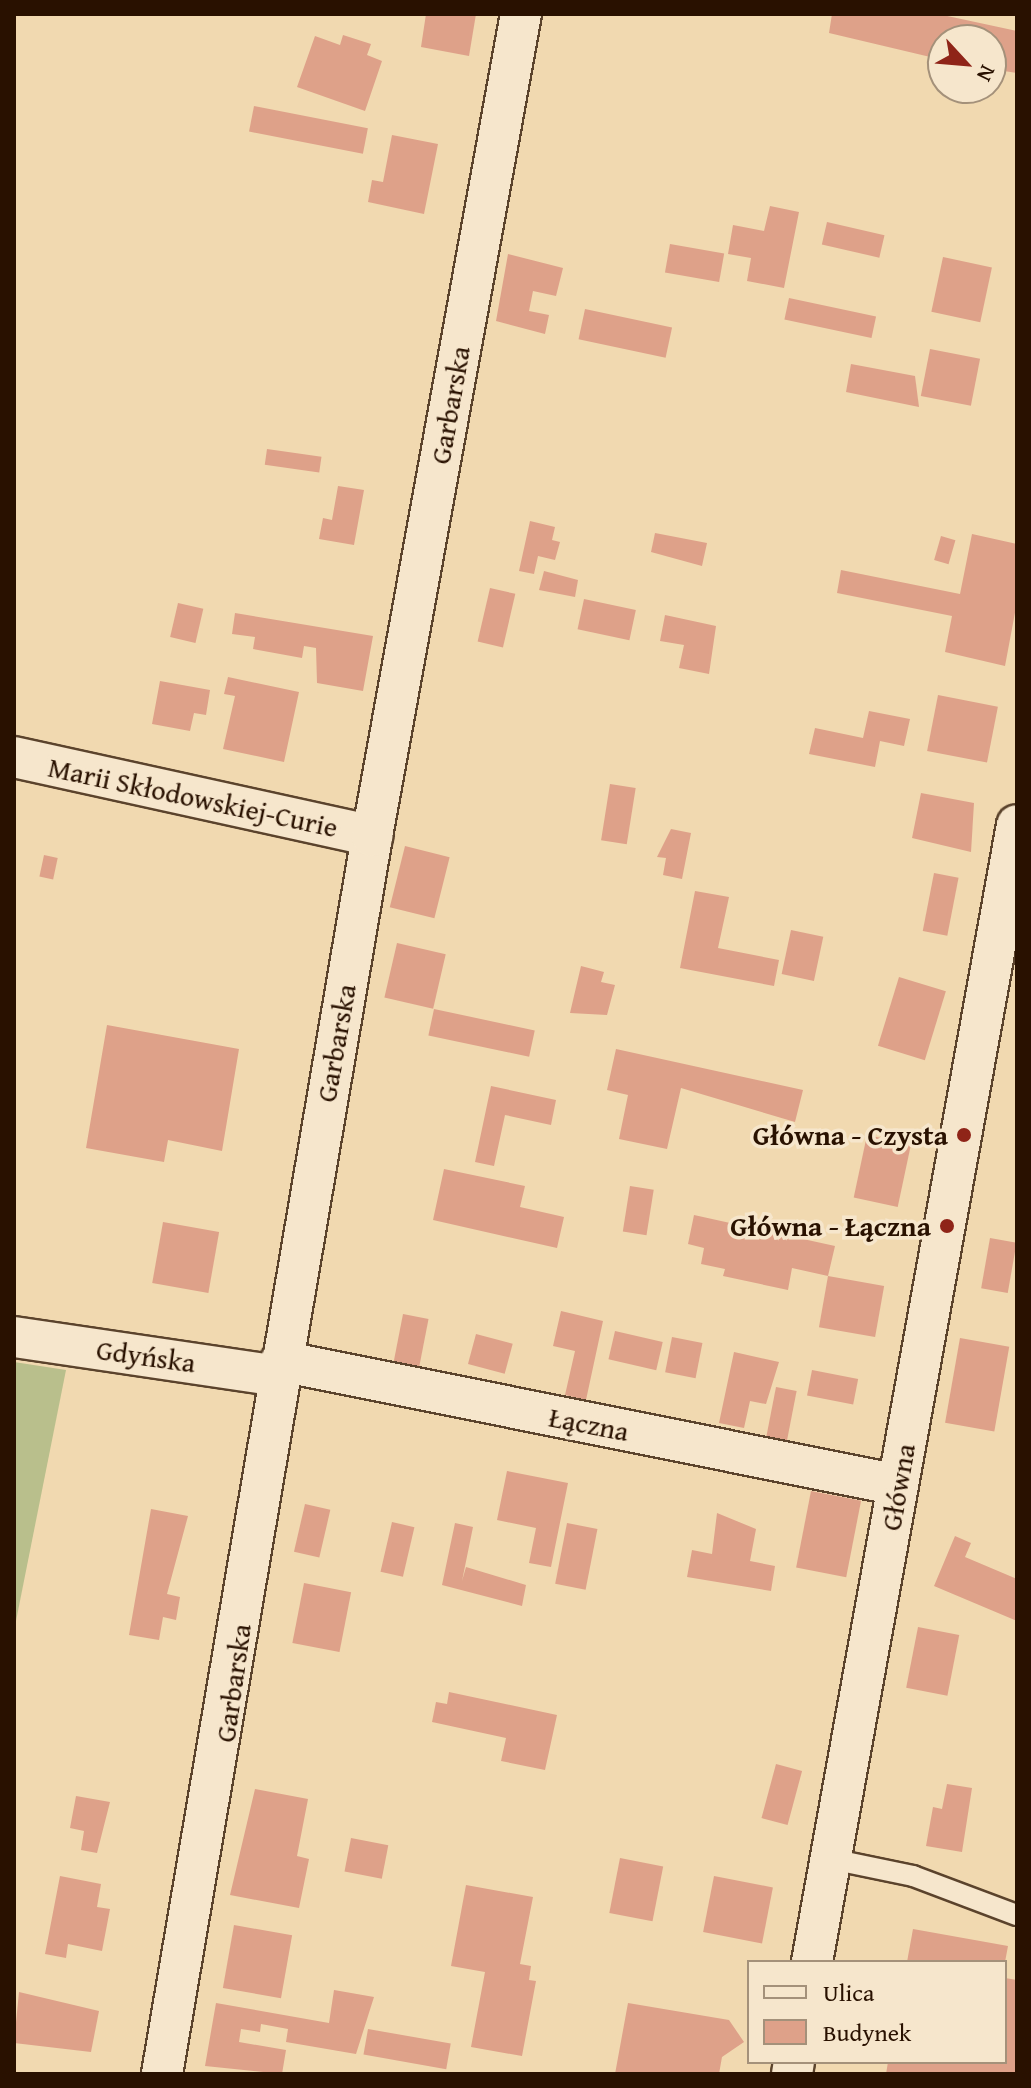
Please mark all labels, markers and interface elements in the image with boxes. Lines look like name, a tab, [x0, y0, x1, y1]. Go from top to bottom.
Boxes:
north arrow	[927, 24, 1007, 104]
text: N	[969, 60, 1004, 87]
street label: Garbarska	[423, 343, 477, 467]
street label: Marii Skłodowskiej-Curie	[45, 750, 341, 844]
street label: Garbarska	[309, 981, 363, 1105]
place label: Główna - Czysta	[753, 1118, 948, 1152]
marker: Główna - Czysta	[955, 1126, 973, 1144]
place label: Główna - Łączna	[730, 1209, 931, 1243]
marker: Główna - Łączna	[938, 1217, 956, 1235]
street label: Gdyńska	[94, 1332, 198, 1380]
street label: Łączna	[546, 1400, 632, 1448]
street label: Główna	[874, 1441, 922, 1533]
street label: Garbarska	[208, 1622, 258, 1744]
legend	[747, 1960, 1007, 2064]
text: Ulica	[823, 1975, 874, 2010]
text: Budynek	[823, 2015, 911, 2050]

